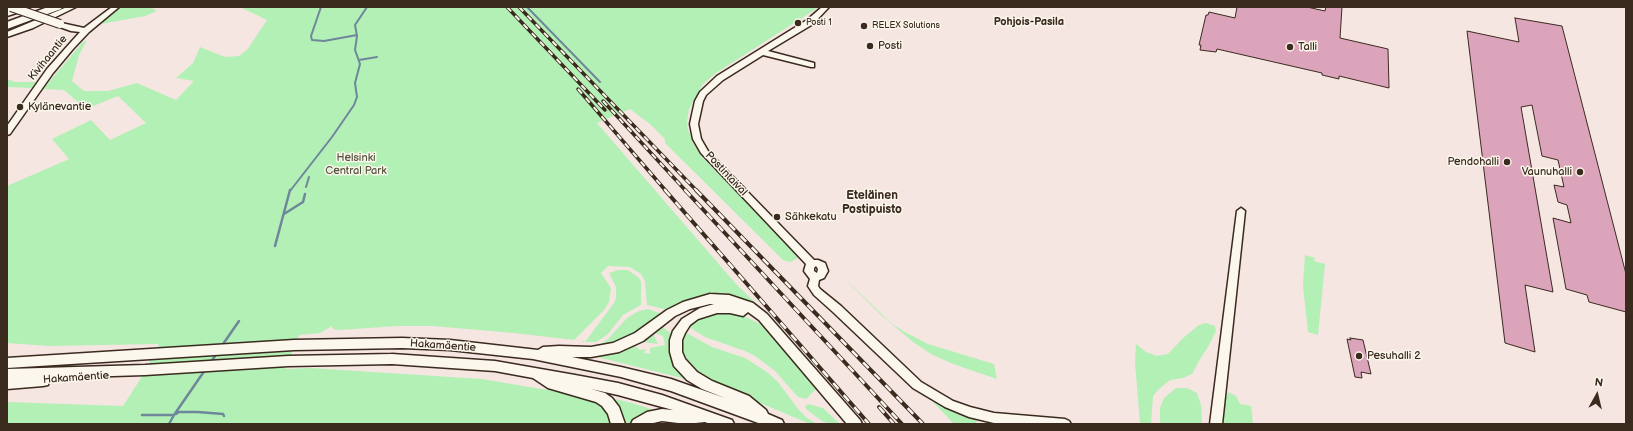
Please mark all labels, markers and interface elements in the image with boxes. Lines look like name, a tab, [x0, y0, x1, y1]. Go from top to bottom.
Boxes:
district label: Pohjois-Pasila	[994, 15, 1064, 29]
marker: Posti 1	[793, 18, 803, 28]
place label: Posti 1	[806, 18, 832, 28]
marker: RELEX Solutions	[859, 21, 869, 31]
place label: RELEX Solutions	[872, 21, 940, 31]
street label: Kivihaantie	[26, 33, 70, 83]
place label: Posti	[878, 39, 902, 53]
place label: Talli	[1298, 40, 1317, 54]
marker: Posti	[865, 41, 875, 51]
marker: Talli	[1285, 42, 1295, 52]
place label: Kylänevantie	[28, 100, 91, 114]
marker: Kylänevantie	[15, 102, 25, 112]
street label: Postintaival	[702, 149, 750, 199]
park label: Helsinki Central Park	[325, 151, 387, 177]
place label: Pendohalli	[1447, 155, 1499, 169]
marker: Pendohalli	[1502, 157, 1512, 167]
place label: Vaunuhalli	[1522, 165, 1572, 179]
marker: Vaunuhalli	[1575, 167, 1585, 177]
district label: Eteläinen Postipuisto	[842, 189, 902, 217]
place label: Sähkekatu	[785, 210, 837, 224]
marker: Sähkekatu	[772, 212, 782, 222]
street label: Hakamäentie	[410, 337, 476, 355]
place label: Pesuhalli 2	[1367, 349, 1421, 363]
marker: Pesuhalli 2	[1354, 351, 1364, 361]
street label: Hakamäentie	[43, 369, 109, 387]
north arrow	[1577, 375, 1617, 415]
text: N	[1594, 376, 1604, 390]

